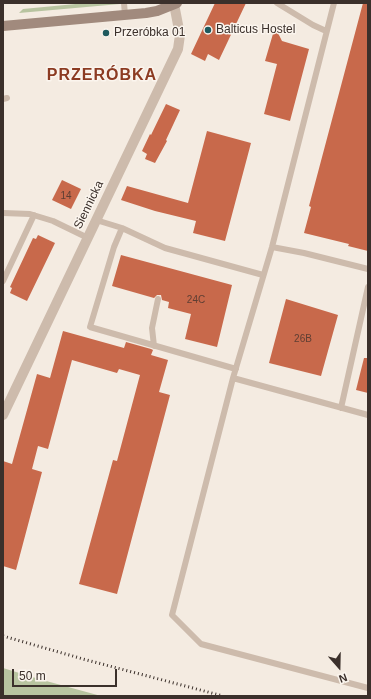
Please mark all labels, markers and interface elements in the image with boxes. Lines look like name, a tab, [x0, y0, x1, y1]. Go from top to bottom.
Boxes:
place label: Balticus Hostel	[216, 23, 295, 37]
marker: Balticus Hostel	[203, 25, 213, 35]
place label: Przeróbka 01	[114, 26, 185, 40]
marker: Przeróbka 01	[101, 28, 111, 38]
district label: PRZERÓBKA	[47, 66, 157, 86]
street label: Siennicka	[71, 178, 107, 232]
house number: 14	[60, 190, 72, 202]
house number: 24C	[187, 294, 205, 306]
house number: 26B	[294, 333, 312, 345]
north arrow	[319, 647, 359, 687]
scale bar	[14, 661, 119, 687]
text: 50 m	[19, 669, 46, 683]
text: N	[337, 671, 349, 685]

